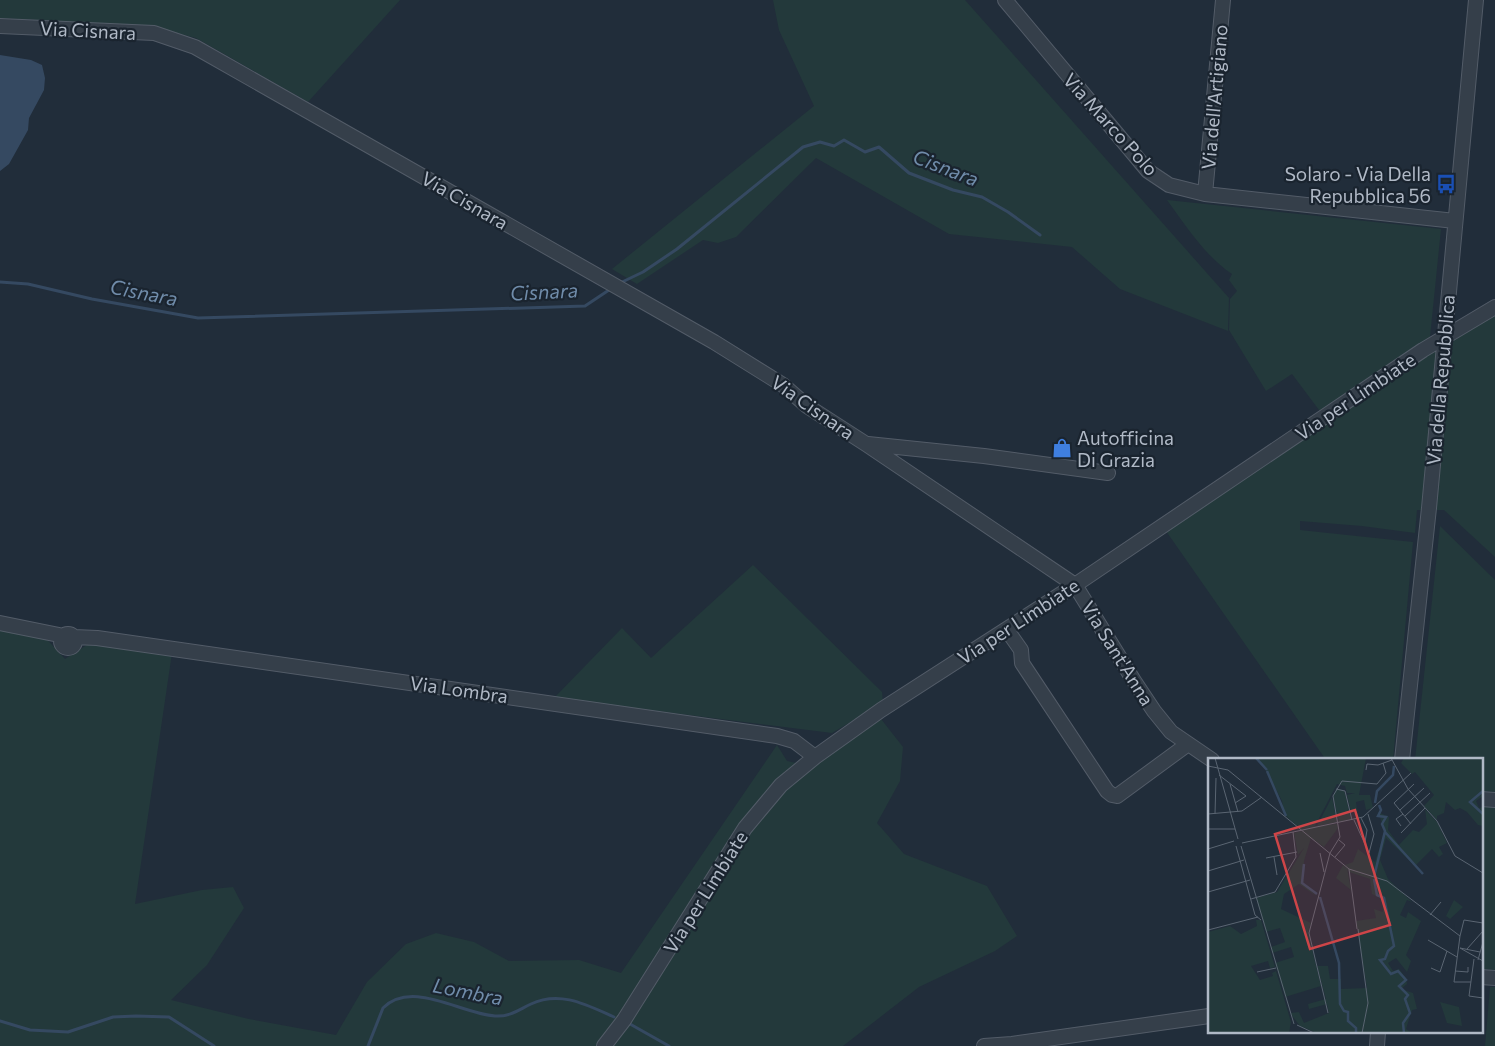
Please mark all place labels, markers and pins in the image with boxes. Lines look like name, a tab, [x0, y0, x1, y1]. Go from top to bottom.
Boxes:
place label: Solaro - Via Della Repubblica 56	[1285, 162, 1431, 207]
bus stop icon: Solaro - Via Della Repubblica 56	[1435, 173, 1457, 195]
place label: Autofficina Di Grazia	[1077, 426, 1174, 471]
shop icon: Autofficina Di Grazia	[1051, 437, 1073, 459]

